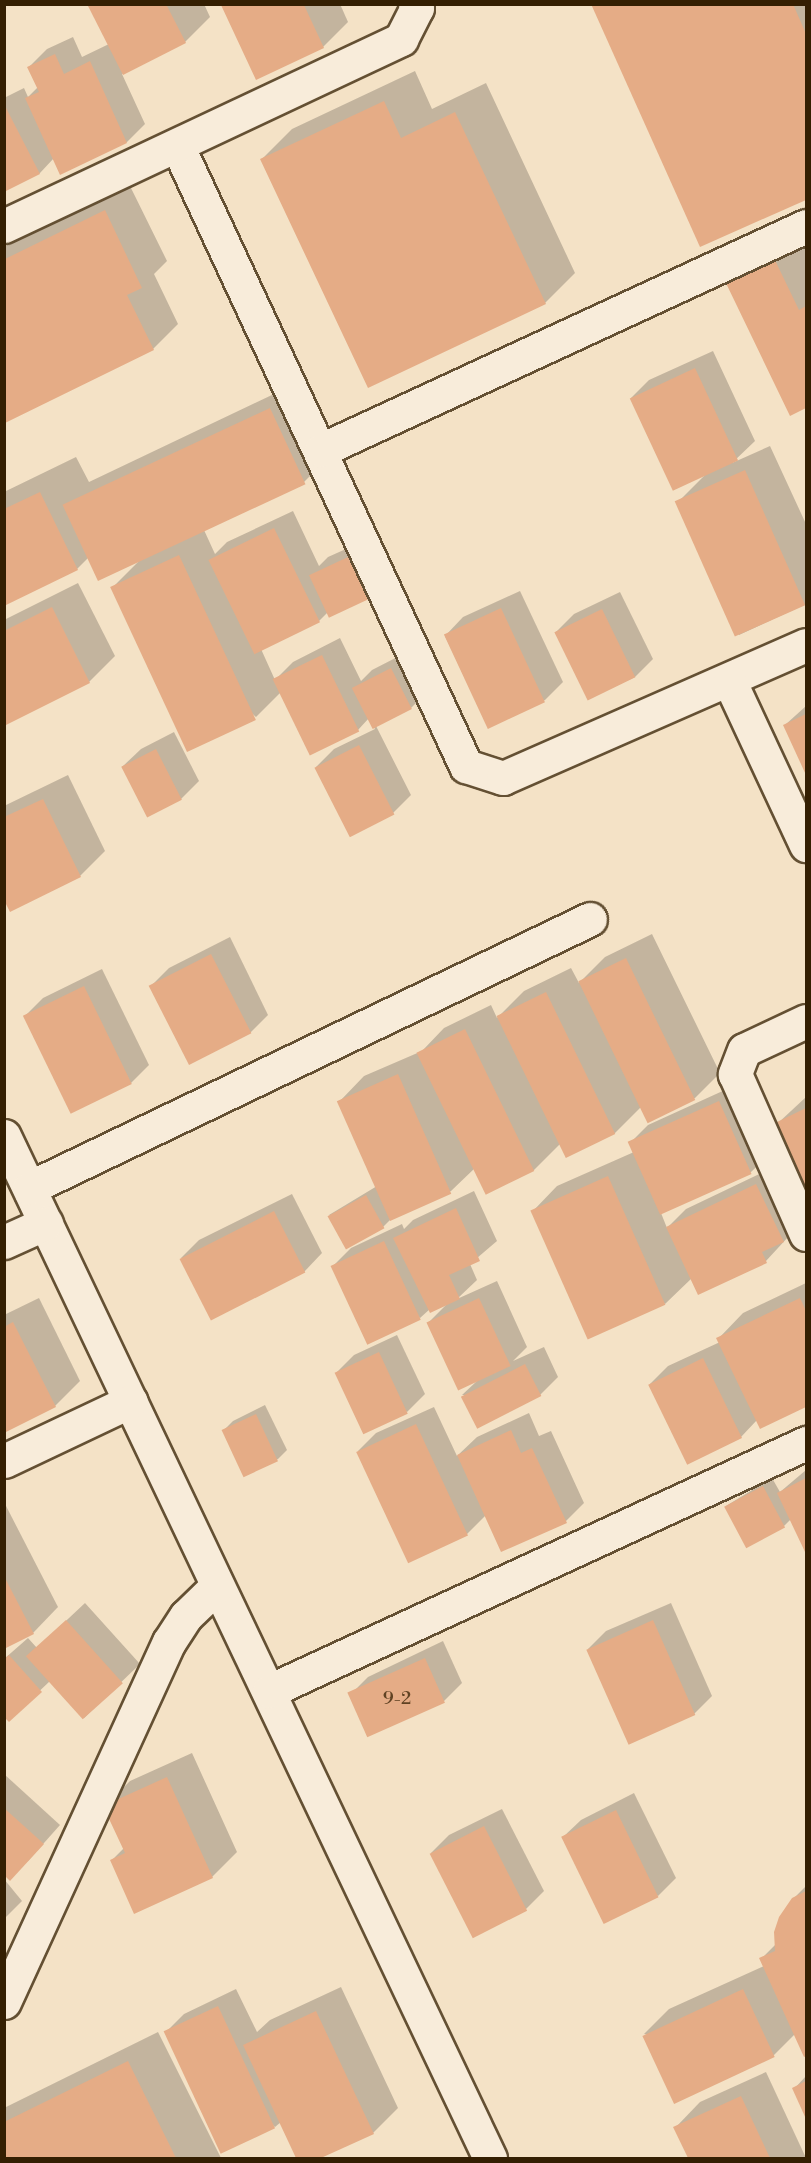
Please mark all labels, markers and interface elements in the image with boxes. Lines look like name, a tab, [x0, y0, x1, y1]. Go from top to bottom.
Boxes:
house number: 9-2	[383, 1688, 411, 1710]

